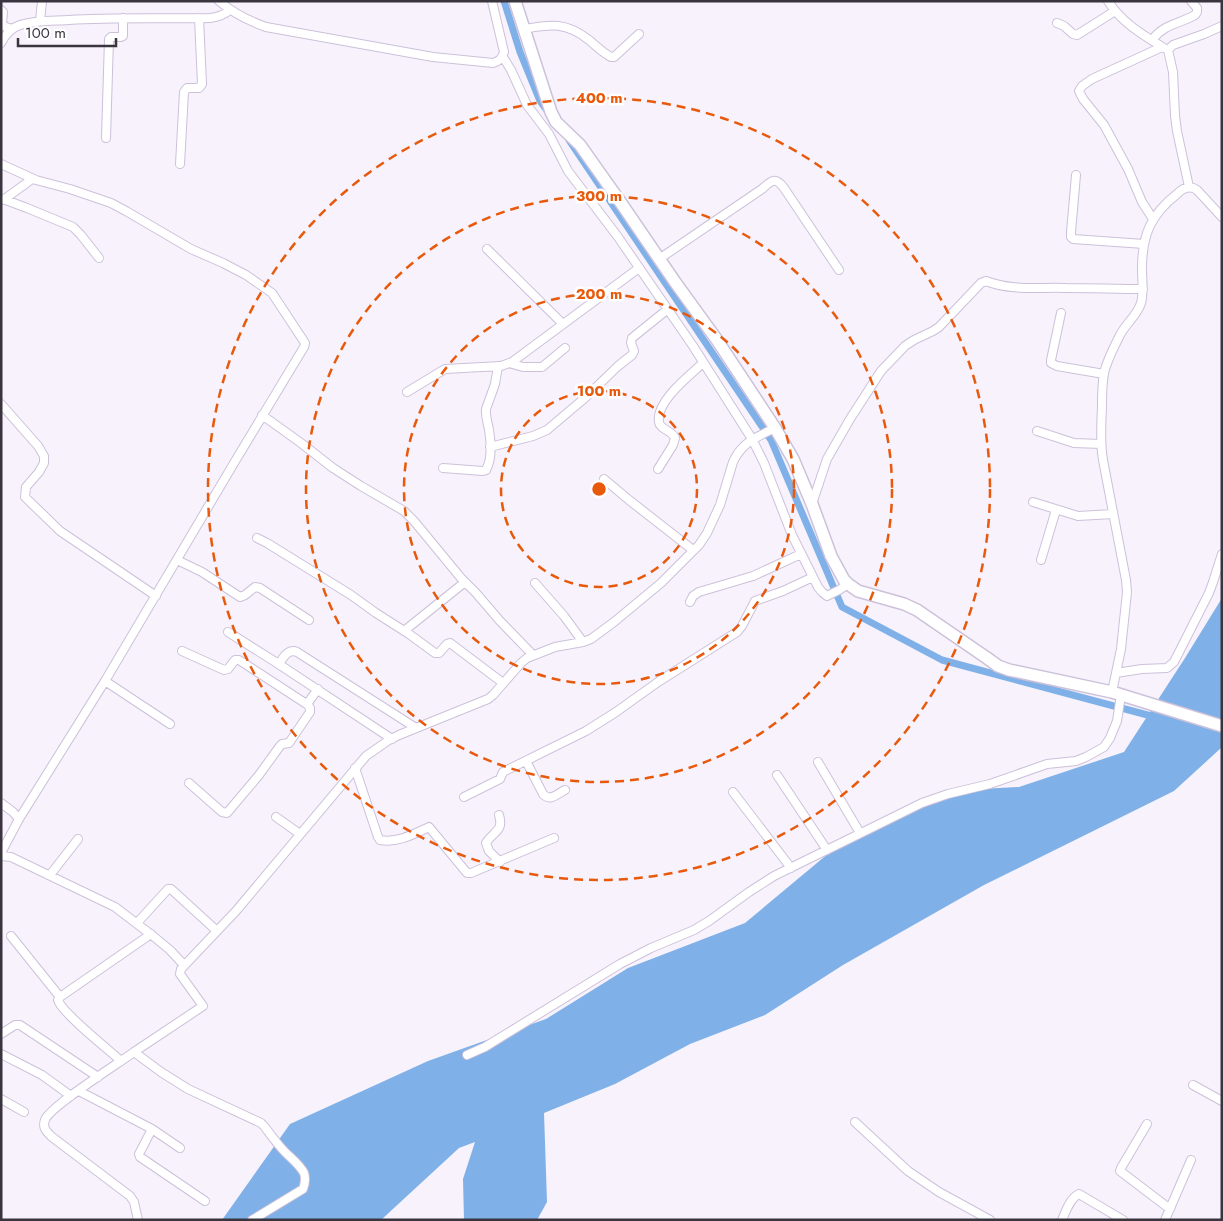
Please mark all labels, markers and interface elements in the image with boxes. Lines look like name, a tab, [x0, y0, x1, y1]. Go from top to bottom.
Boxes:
scale bar	[18, 15, 115, 47]
text: 100 m	[25, 22, 66, 44]
text: 400 m	[575, 87, 623, 109]
text: 300 m	[576, 185, 622, 207]
text: 200 m	[576, 283, 622, 305]
text: 100 m	[577, 380, 621, 402]
centre of rings	[590, 480, 608, 498]

